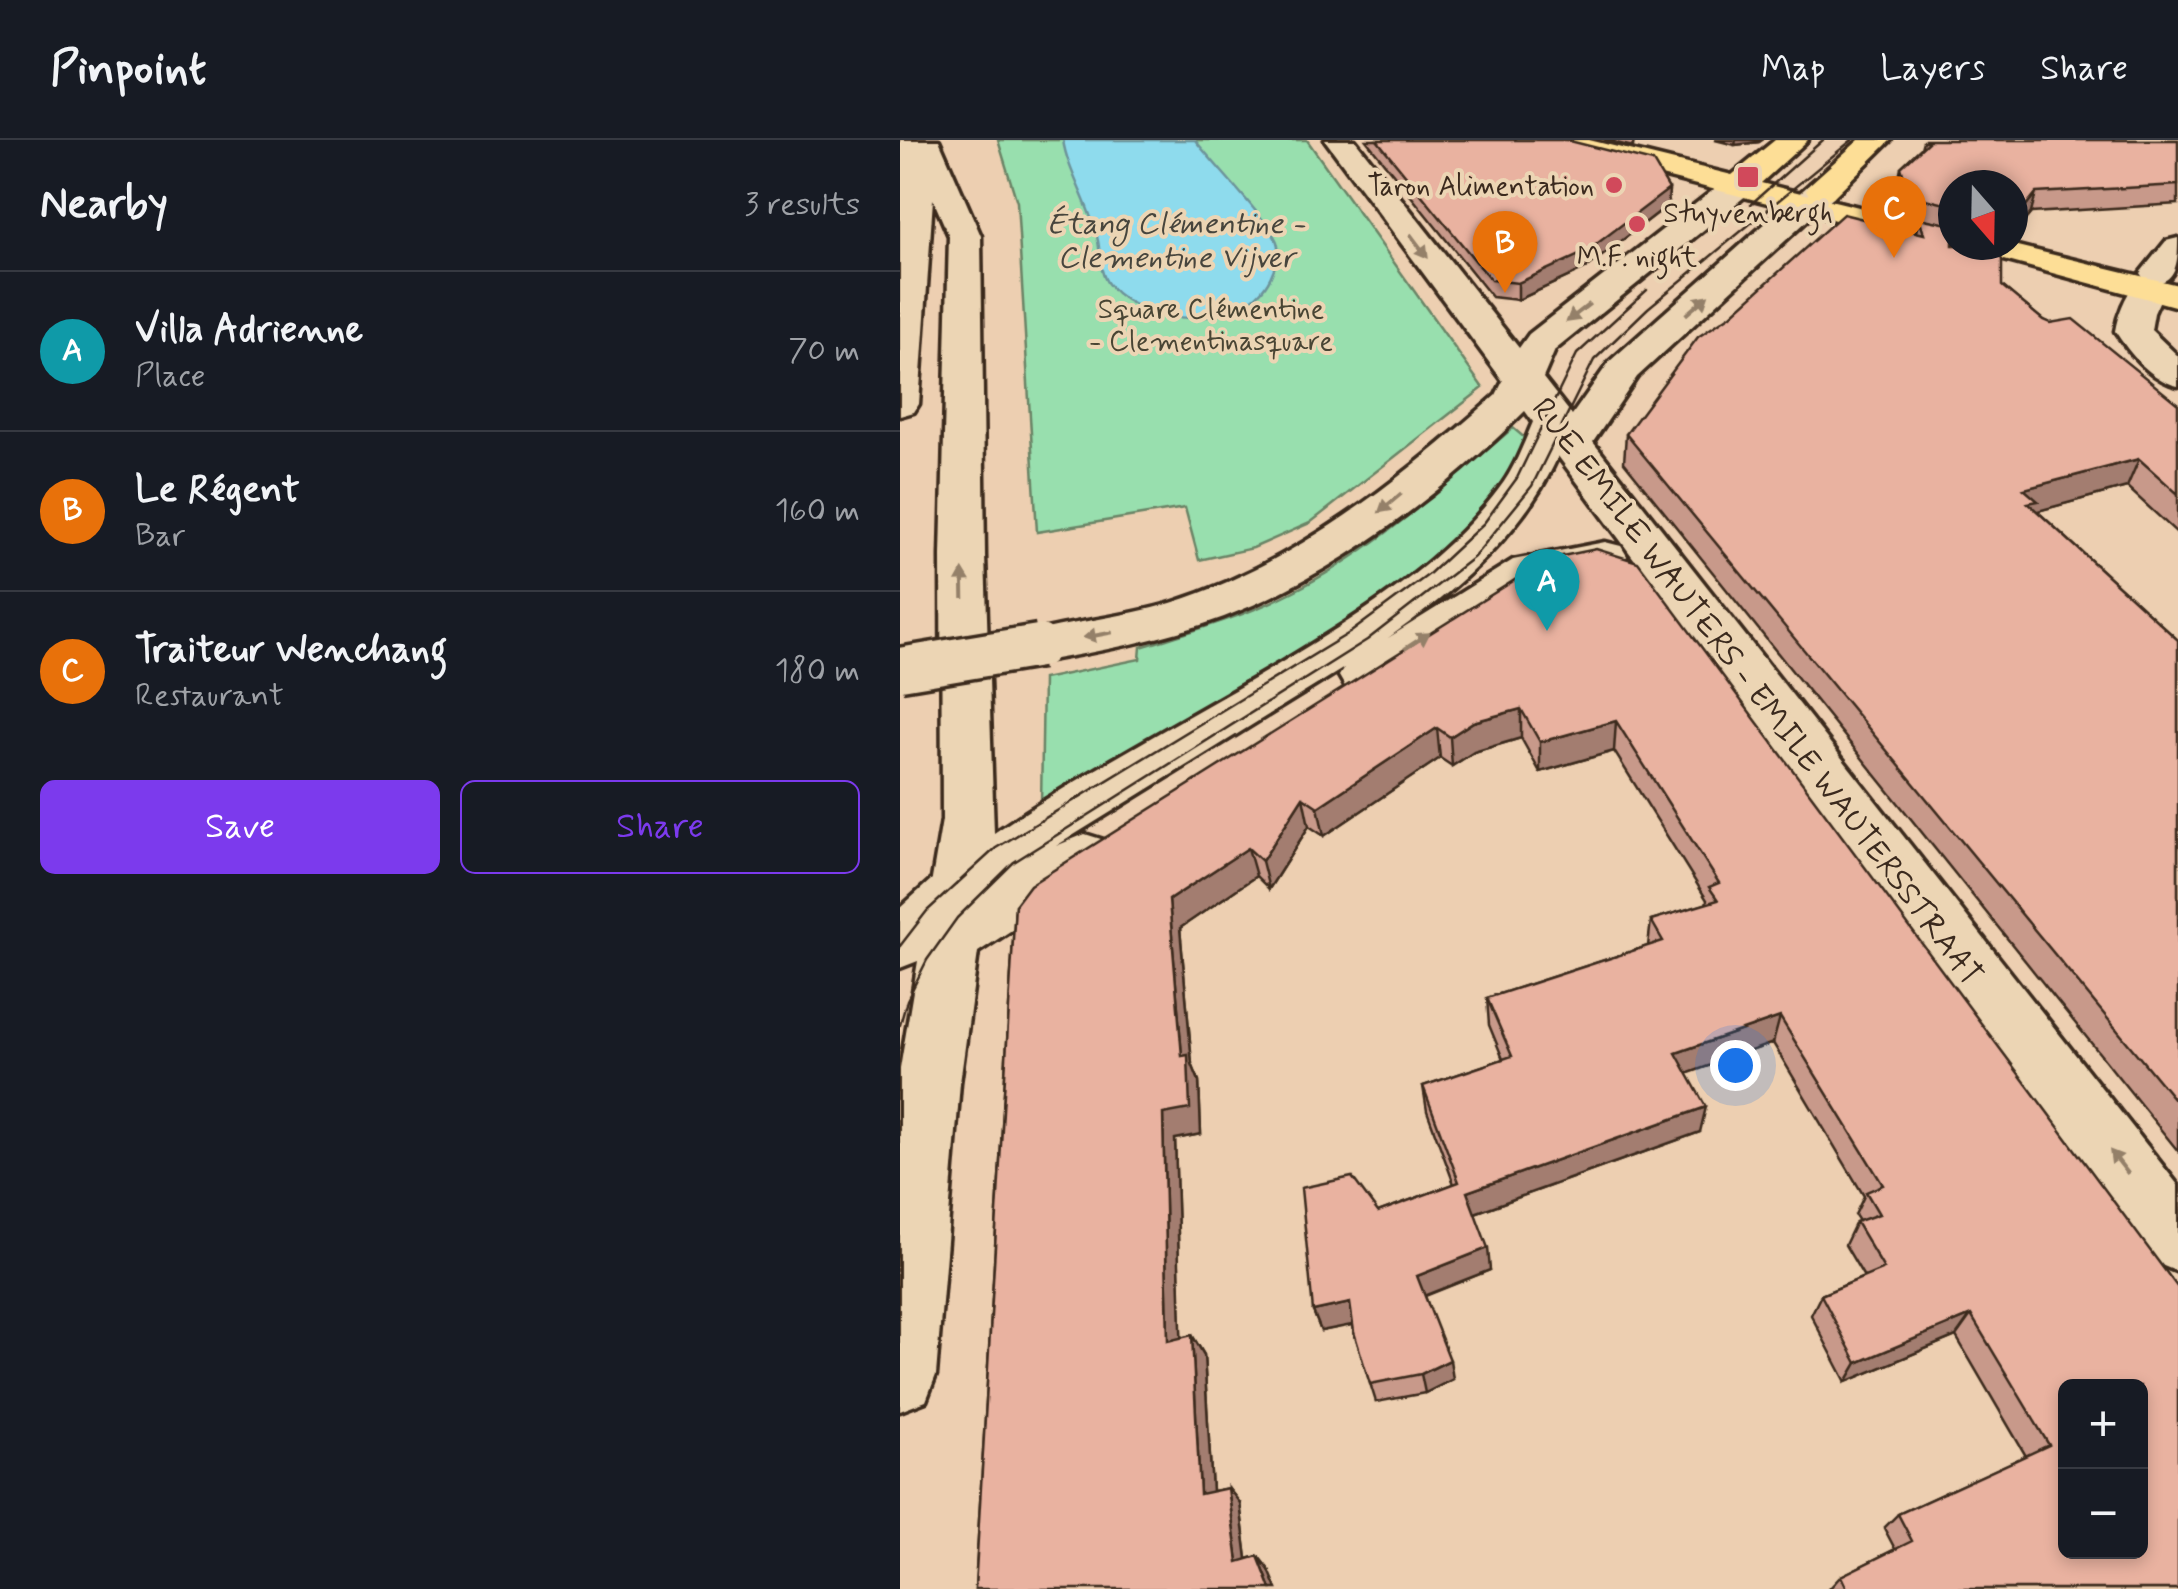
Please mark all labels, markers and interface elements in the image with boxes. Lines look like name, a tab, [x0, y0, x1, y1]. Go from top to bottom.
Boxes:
text: Pinpoint	[50, 38, 207, 101]
text: Map	[1761, 46, 1825, 92]
text: Layers	[1880, 46, 1985, 92]
text: Share	[2040, 46, 2128, 92]
marker: Stuyvenbergh	[1735, 164, 1761, 190]
place label: Taron Alimentation	[1367, 169, 1594, 206]
north arrow	[1938, 170, 2028, 260]
marker: Taron Alimentation	[1603, 174, 1625, 196]
pin: C	[1862, 176, 1926, 258]
text: Nearby	[40, 178, 168, 233]
text: 3 results	[744, 184, 860, 226]
place label: Stuyvenbergh	[1663, 196, 1833, 236]
water label: Étang Clémentine - Clementine Vijver	[1047, 204, 1306, 278]
pin: B	[1472, 210, 1538, 293]
marker: M.F. night	[1626, 213, 1648, 235]
one-way arrow	[1409, 233, 1429, 259]
place label: M.F. night	[1577, 240, 1698, 280]
park label: Square Clémentine - Clementinasquare	[1089, 292, 1333, 361]
one-way arrow	[1684, 294, 1709, 316]
one-way arrow	[1565, 303, 1591, 323]
text: Villa Adrienne	[135, 306, 363, 355]
text: A	[62, 330, 83, 372]
text: 70 m	[788, 330, 860, 372]
text: Place	[135, 355, 205, 397]
street label: RUE EMILE WAUTERS - EMILE WAUTERSSTRAAT	[1520, 384, 1996, 998]
text: Le Régent	[135, 466, 300, 515]
text: B	[62, 490, 83, 532]
text: 160 m	[775, 490, 860, 532]
one-way arrow	[1378, 492, 1403, 513]
text: Bar	[135, 515, 185, 557]
pin: A	[1514, 548, 1580, 631]
one-way arrow	[955, 567, 971, 599]
text: Traiteur Wenchang	[135, 626, 448, 675]
one-way arrow	[1082, 628, 1113, 644]
one-way arrow	[1404, 633, 1431, 651]
text: C	[61, 650, 84, 692]
text: 180 m	[775, 650, 860, 692]
text: Restaurant	[135, 675, 284, 717]
button: Save	[40, 780, 440, 874]
button: Share	[460, 780, 860, 874]
your location	[1710, 1040, 1761, 1091]
one-way arrow	[2109, 1149, 2129, 1175]
map controls	[2058, 1379, 2148, 1559]
button: +	[2058, 1379, 2148, 1469]
button: −	[2058, 1469, 2148, 1559]

